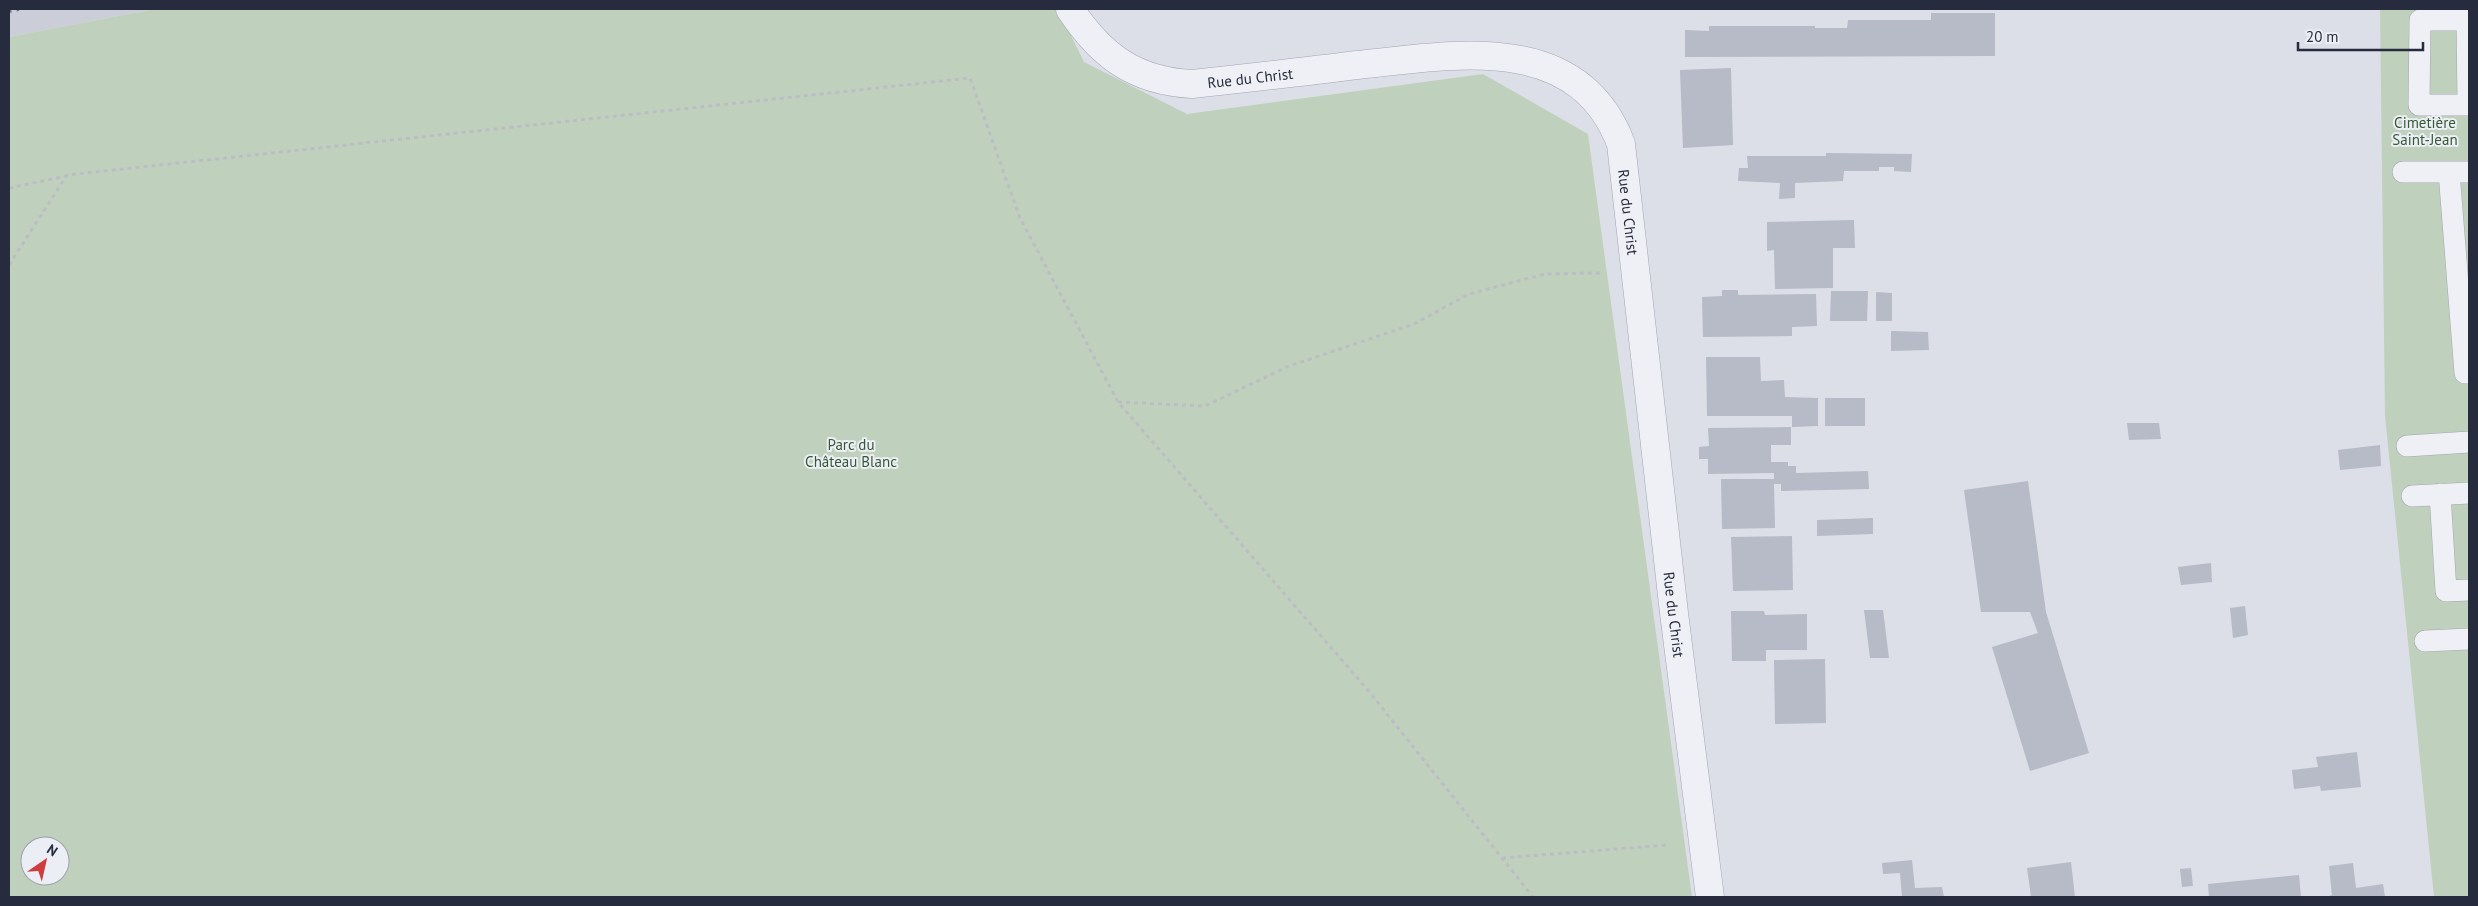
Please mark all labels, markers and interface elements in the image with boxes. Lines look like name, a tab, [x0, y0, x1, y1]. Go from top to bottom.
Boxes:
scale bar	[2298, 20, 2423, 52]
text: 20 m	[2306, 27, 2339, 46]
street label: Rue du Christ	[1206, 63, 1294, 92]
park label: Cimetière Saint-Jean	[2392, 113, 2458, 149]
street label: Rue du Christ	[1614, 168, 1643, 256]
park label: Parc du Château Blanc	[805, 435, 897, 471]
street label: Rue du Christ	[1660, 571, 1689, 659]
north arrow	[20, 836, 70, 886]
text: N	[43, 840, 61, 860]

